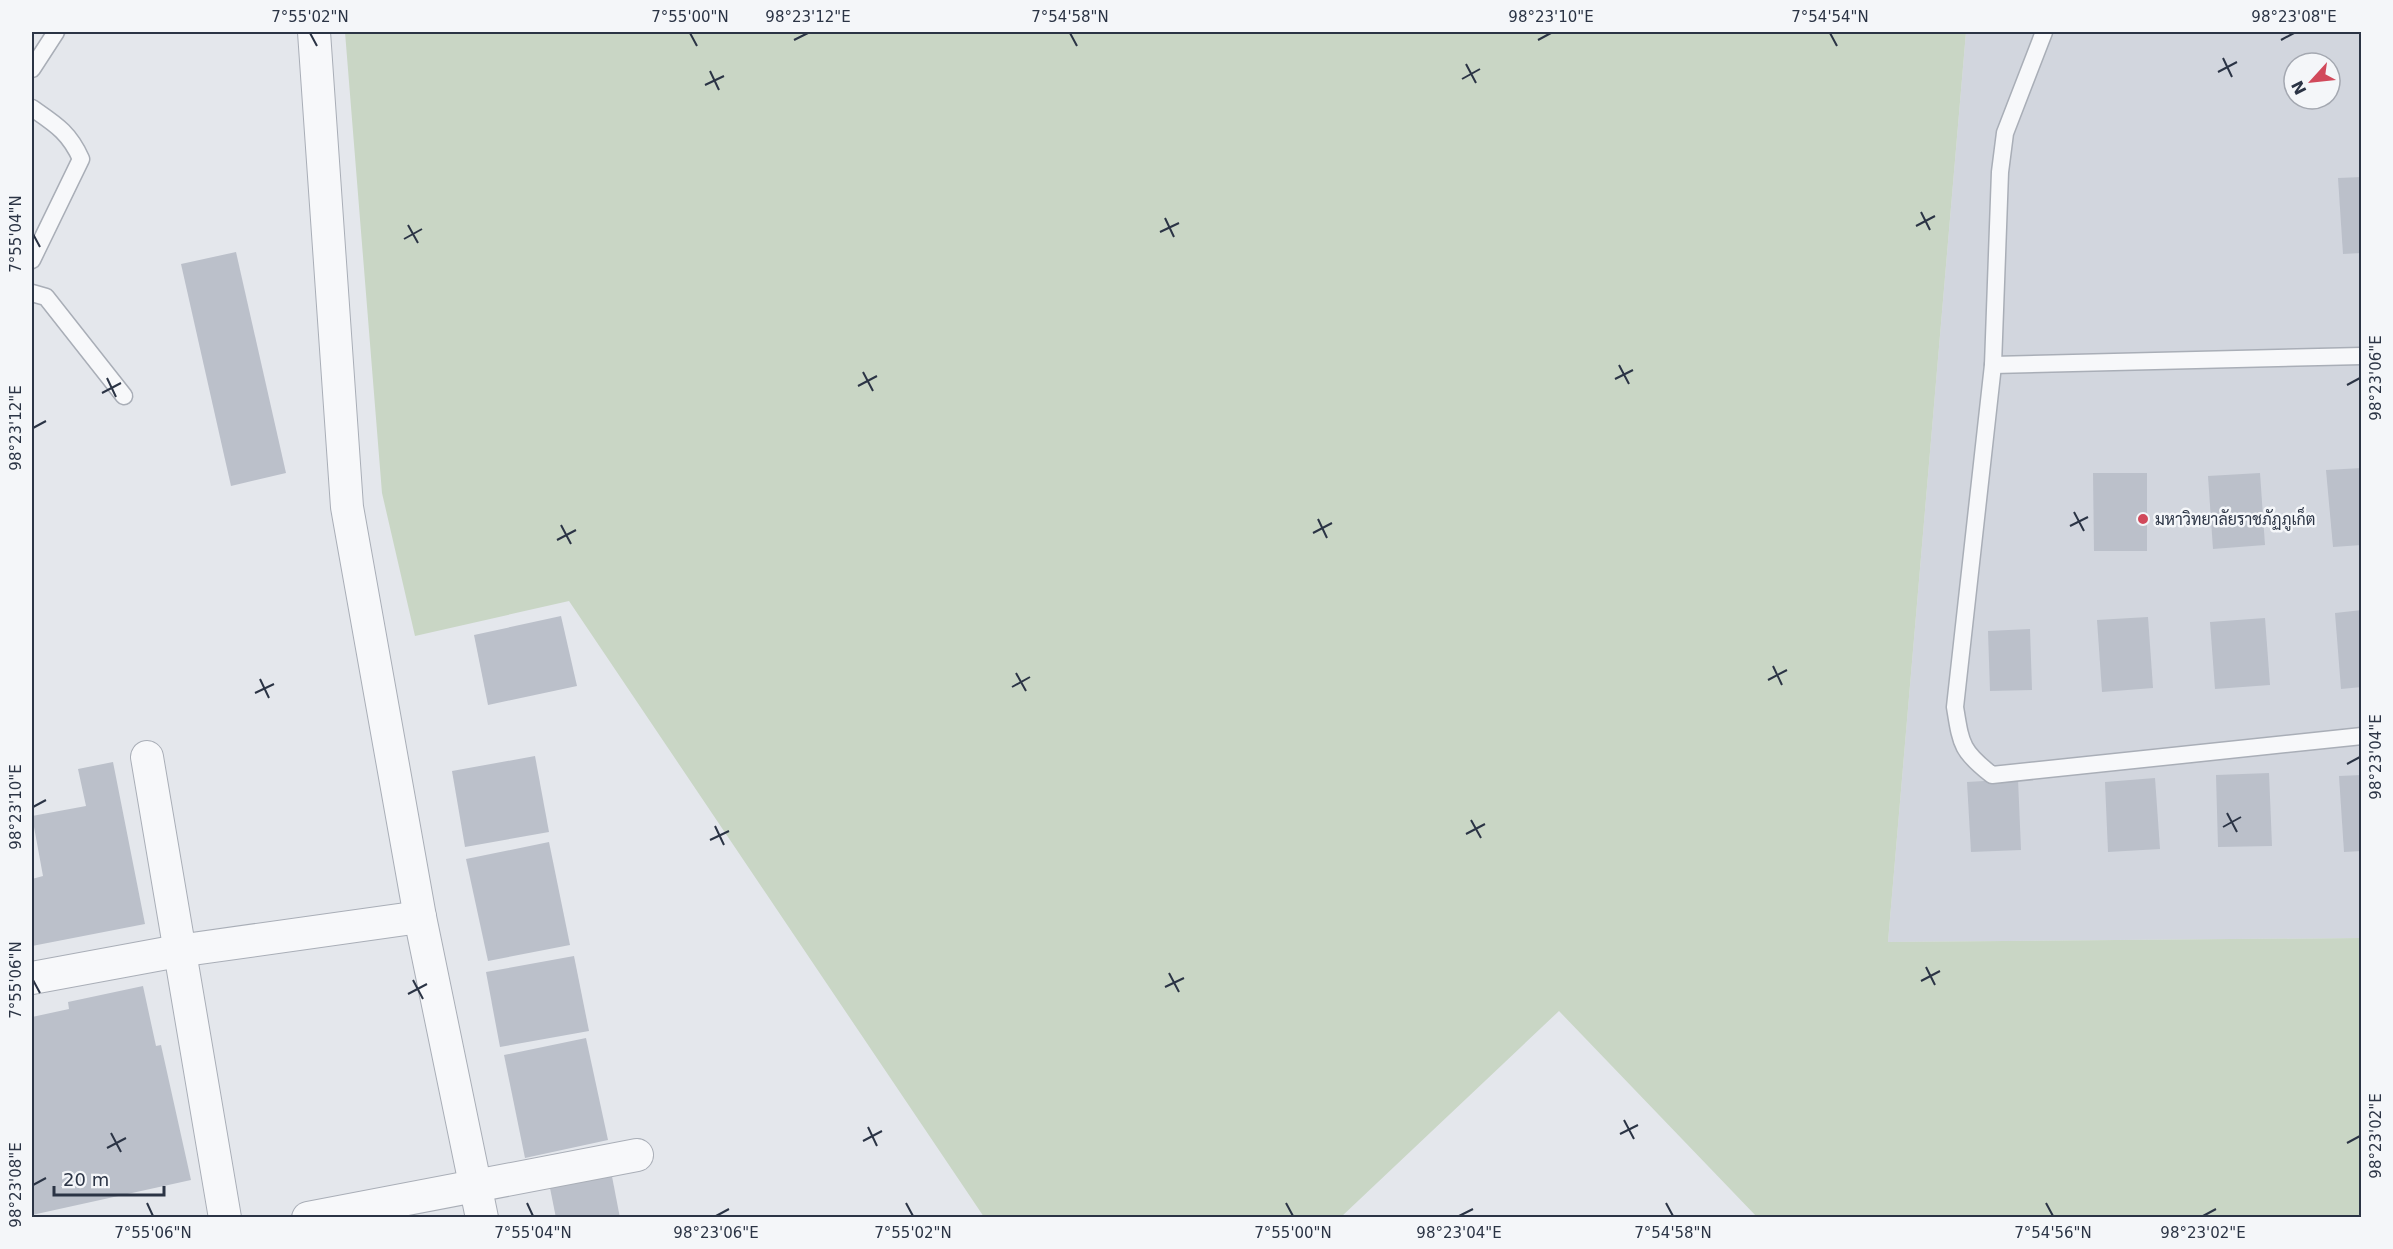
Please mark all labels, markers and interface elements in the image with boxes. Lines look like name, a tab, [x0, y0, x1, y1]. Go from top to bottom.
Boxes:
text: 7°55'02"N	[271, 8, 349, 26]
text: 7°55'00"N	[651, 8, 729, 26]
text: 98°23'12"E	[765, 8, 851, 26]
text: 7°54'58"N	[1031, 8, 1109, 26]
text: 98°23'10"E	[1508, 8, 1594, 26]
text: 7°54'54"N	[1791, 8, 1869, 26]
text: 98°23'08"E	[2251, 8, 2337, 26]
north arrow	[2282, 51, 2342, 111]
text: N	[2288, 77, 2311, 98]
text: 7°55'04"N	[7, 195, 25, 273]
text: 98°23'06"E	[2367, 335, 2385, 421]
text: 98°23'12"E	[7, 385, 25, 471]
place label: มหาวิทยาลัยราชภัฏภูเก็ต	[2155, 506, 2315, 531]
marker: มหาวิทยาลัยราชภัฏภูเก็ต	[2136, 512, 2150, 526]
text: 98°23'04"E	[2367, 714, 2385, 800]
text: 98°23'10"E	[7, 764, 25, 850]
text: 7°55'06"N	[7, 941, 25, 1019]
text: 98°23'02"E	[2367, 1093, 2385, 1179]
text: 98°23'08"E	[7, 1142, 25, 1228]
scale bar	[54, 1159, 164, 1197]
text: 20 m	[63, 1169, 109, 1190]
text: 7°55'06"N	[114, 1224, 192, 1242]
text: 7°55'04"N	[494, 1224, 572, 1242]
text: 98°23'06"E	[673, 1224, 759, 1242]
text: 7°55'02"N	[874, 1224, 952, 1242]
text: 7°55'00"N	[1254, 1224, 1332, 1242]
text: 98°23'04"E	[1416, 1224, 1502, 1242]
text: 7°54'58"N	[1634, 1224, 1712, 1242]
text: 7°54'56"N	[2014, 1224, 2092, 1242]
text: 98°23'02"E	[2160, 1224, 2246, 1242]

